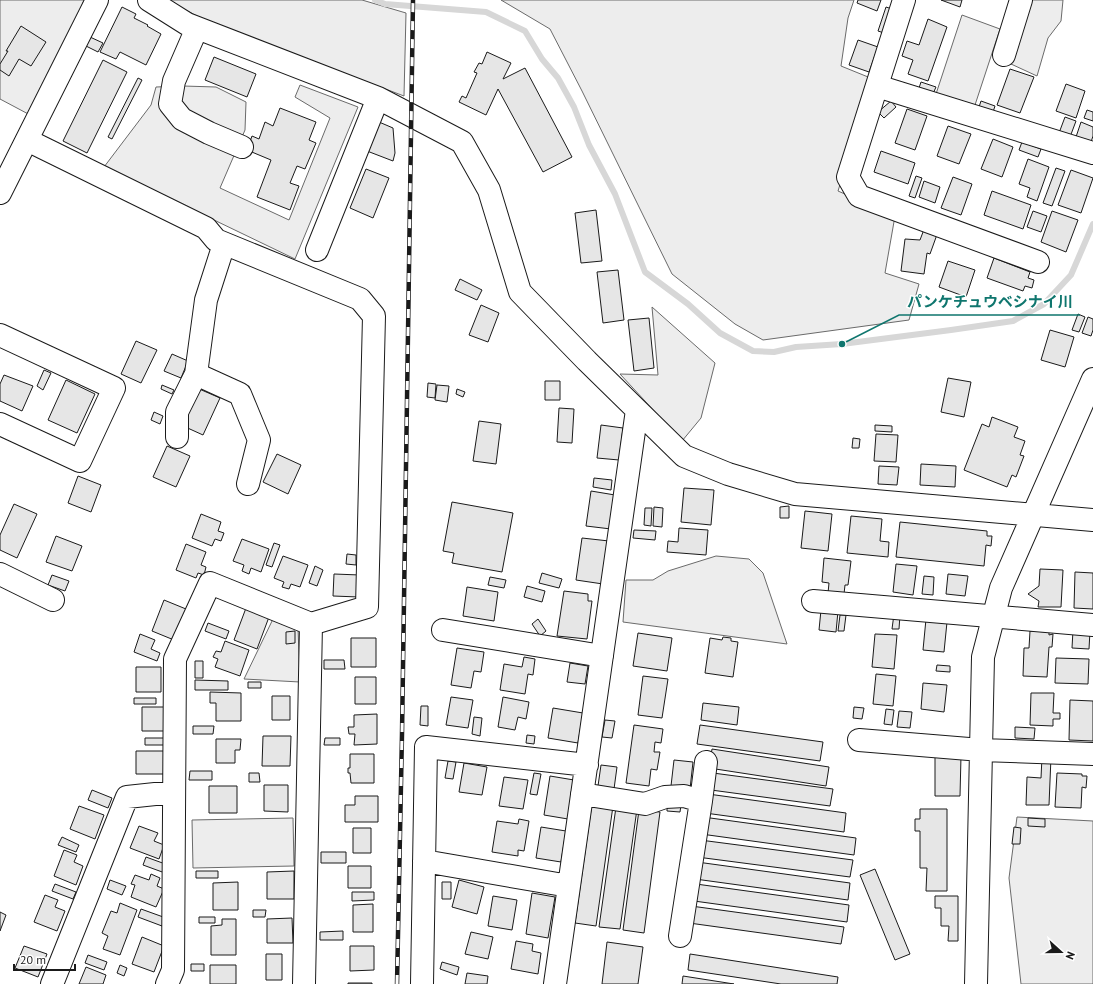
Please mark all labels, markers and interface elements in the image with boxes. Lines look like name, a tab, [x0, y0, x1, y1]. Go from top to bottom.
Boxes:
callout: パンケチュウベシナイ川	[899, 288, 1080, 315]
text: パンケチュウベシナイ川	[907, 292, 1073, 311]
north arrow	[1041, 932, 1081, 972]
scale bar	[14, 946, 75, 972]
text: N	[1063, 950, 1078, 961]
text: 20 m	[20, 952, 46, 967]

